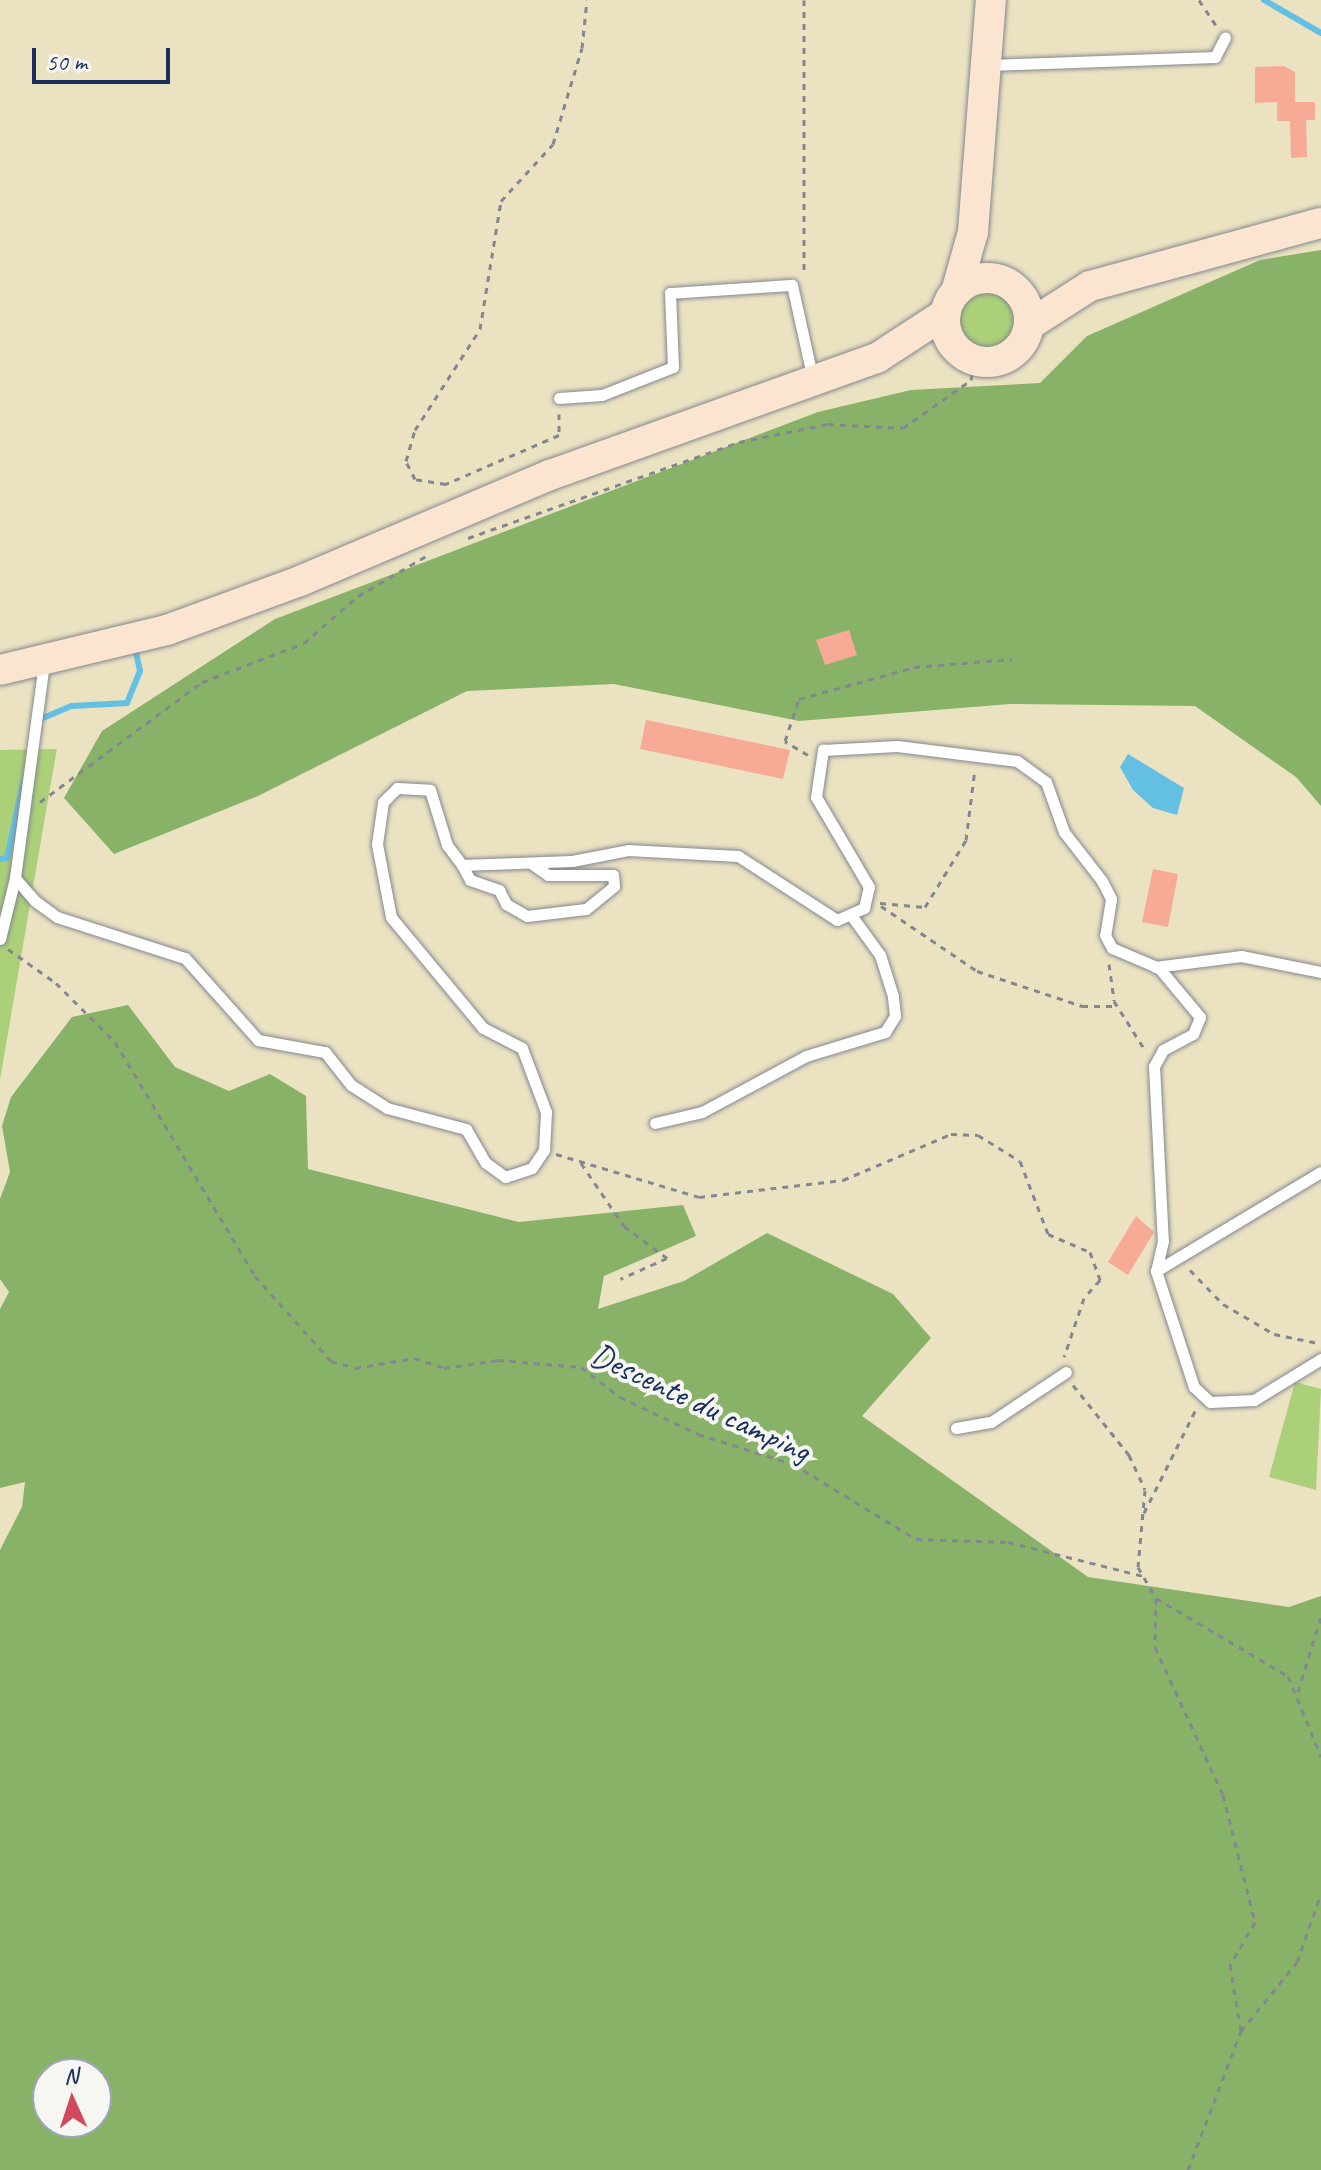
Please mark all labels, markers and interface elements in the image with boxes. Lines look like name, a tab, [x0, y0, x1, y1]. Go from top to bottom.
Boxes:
scale bar	[36, 32, 174, 82]
text: 50 m	[46, 47, 87, 77]
street label: Descente du camping	[584, 1333, 818, 1471]
north arrow	[32, 2058, 112, 2138]
text: N	[63, 2062, 78, 2090]

